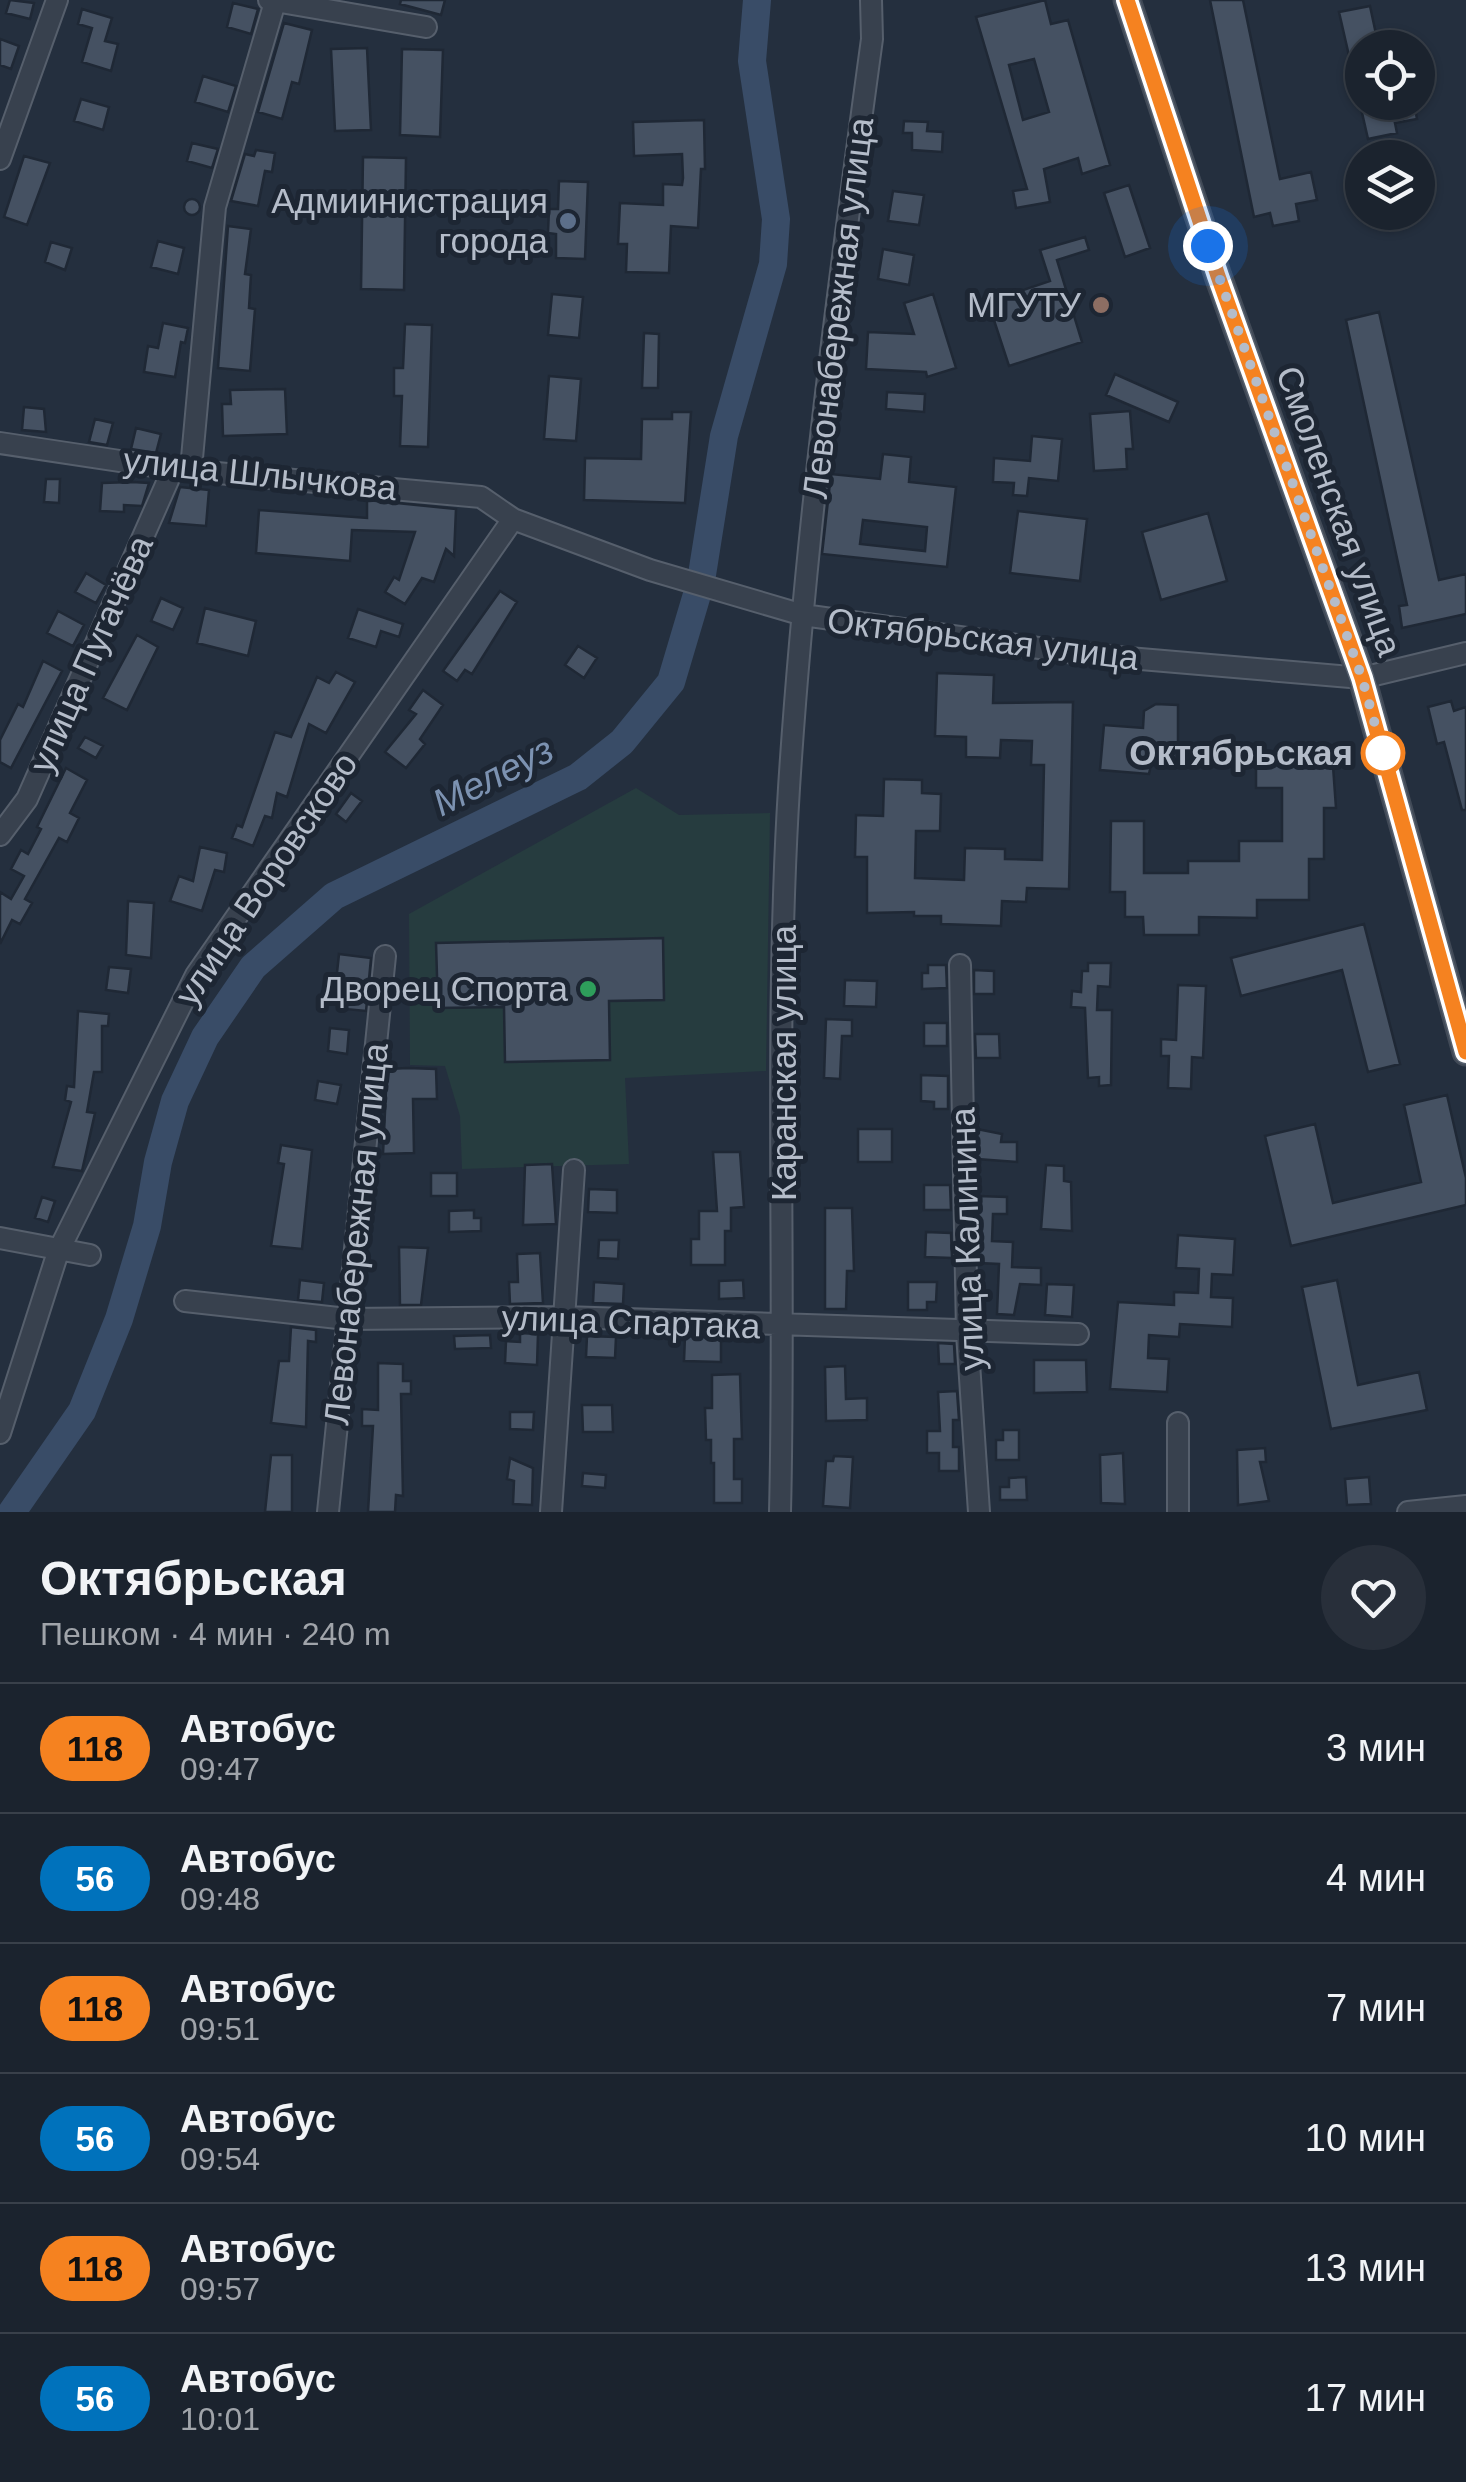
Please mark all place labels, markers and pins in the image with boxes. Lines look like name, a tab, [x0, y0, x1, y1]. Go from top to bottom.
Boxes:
place label: Адмиинистрация города	[271, 181, 549, 260]
marker: Адмиинистрация города	[557, 210, 579, 232]
place label: МГУТУ	[967, 285, 1082, 324]
marker: МГУТУ	[1090, 294, 1112, 316]
marker: Октябрьская	[1362, 732, 1404, 774]
place label: Октябрьская	[1129, 733, 1353, 772]
place label: Дворец Спорта	[320, 969, 569, 1008]
marker: Дворец Спорта	[577, 978, 599, 1000]

